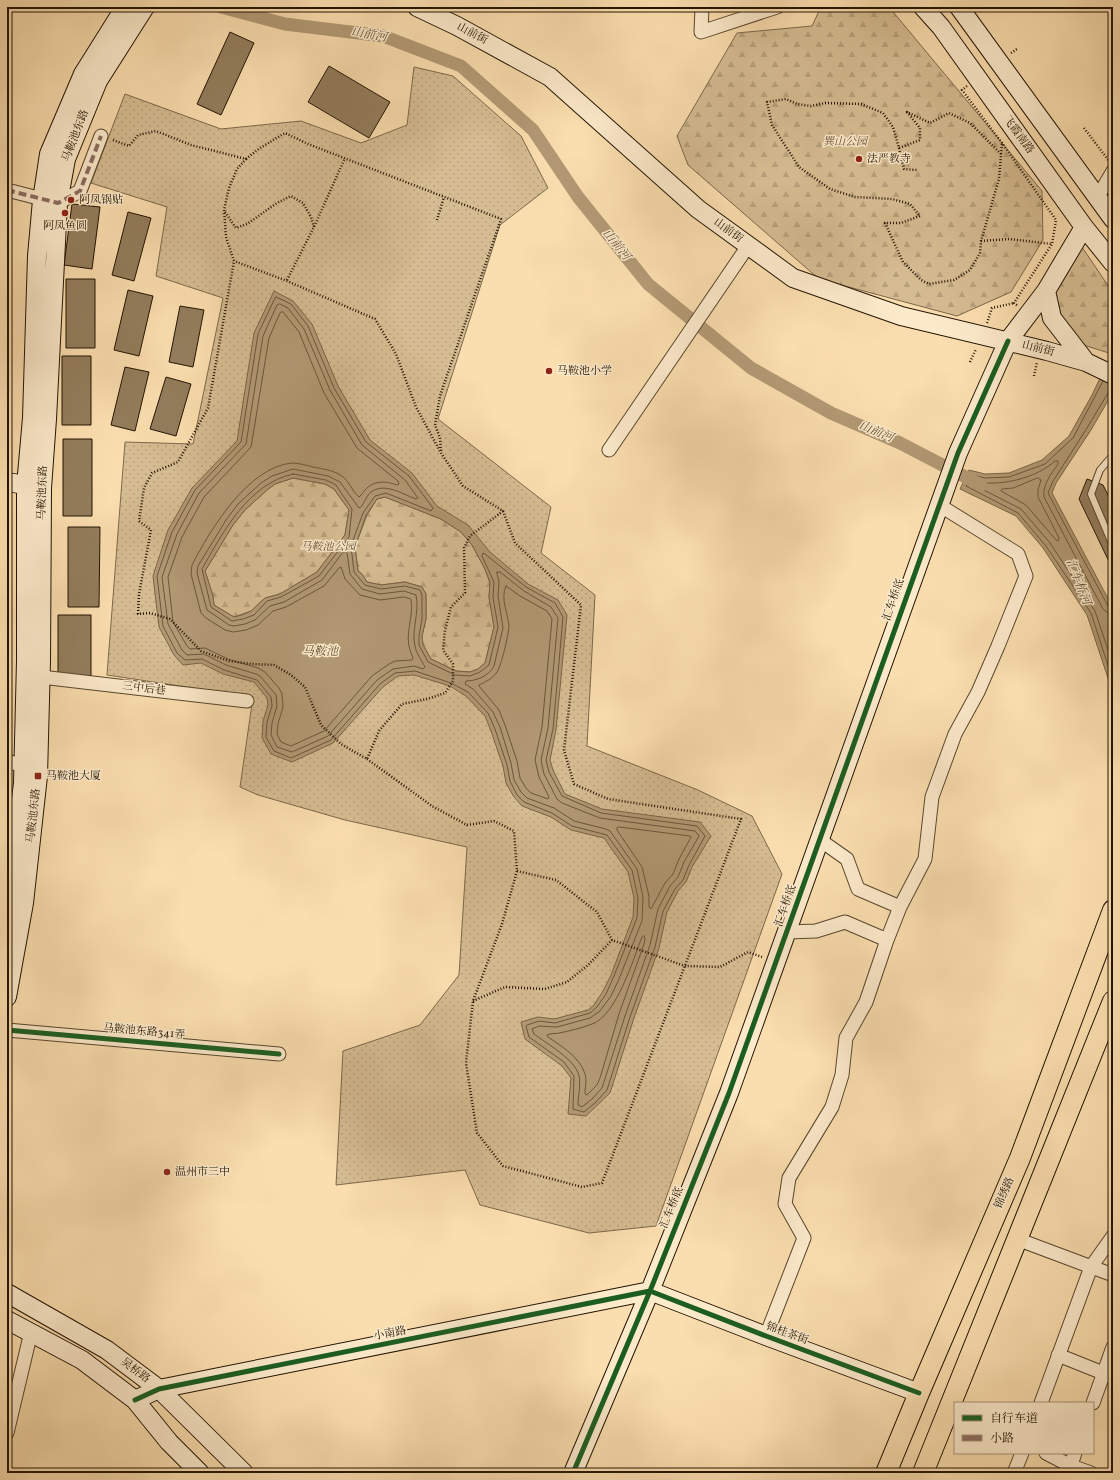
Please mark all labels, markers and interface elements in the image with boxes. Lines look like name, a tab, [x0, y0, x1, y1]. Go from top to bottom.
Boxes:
street label: 山前街	[454, 20, 490, 48]
water label: 山前河	[350, 24, 390, 46]
street label: 马鞍池东路	[59, 108, 93, 164]
street label: 飞霞南路	[999, 113, 1037, 157]
park label: 巽山公园	[823, 135, 869, 150]
place label: 法严教寺	[867, 152, 911, 167]
marker: 法严教寺	[854, 154, 864, 164]
place label: 阿凤锅贴	[79, 193, 123, 208]
marker: 阿凤锅贴	[66, 195, 76, 205]
marker: 阿凤鱼圆	[60, 208, 70, 218]
street label: 山前街	[710, 215, 746, 247]
place label: 阿凤鱼圆	[43, 219, 87, 234]
water label: 山前河	[598, 226, 635, 266]
street label: 山前街	[1020, 337, 1056, 361]
place label: 马鞍池小学	[557, 364, 612, 379]
marker: 马鞍池小学	[544, 366, 554, 376]
water label: 山前河	[856, 418, 898, 447]
street label: 马鞍池东路	[35, 465, 51, 521]
park label: 马鞍池公园	[301, 540, 357, 555]
water label: 汇车桥河	[1062, 557, 1095, 609]
street label: 汇车桥底	[880, 577, 908, 623]
water label: 马鞍池	[302, 644, 340, 660]
street label: 三中后巷	[121, 679, 167, 699]
place label: 马鞍池大厦	[46, 769, 101, 784]
marker: 马鞍池大厦	[33, 771, 43, 781]
street label: 马鞍池东路	[24, 788, 44, 844]
street label: 汇车桥底	[772, 883, 800, 929]
street label: 马鞍池东路341弄	[102, 1021, 186, 1043]
place label: 温州市三中	[175, 1165, 230, 1180]
marker: 温州市三中	[162, 1167, 172, 1177]
street label: 锦绣路	[992, 1175, 1018, 1211]
street label: 汇车桥底	[657, 1185, 687, 1231]
street label: 锦桂茶街	[764, 1319, 810, 1349]
street label: 小南路	[372, 1323, 408, 1345]
street label: 吴桥路	[117, 1355, 153, 1387]
legend	[954, 1402, 1094, 1454]
text: 自行车道	[990, 1411, 1038, 1427]
text: 小路	[990, 1431, 1014, 1447]

